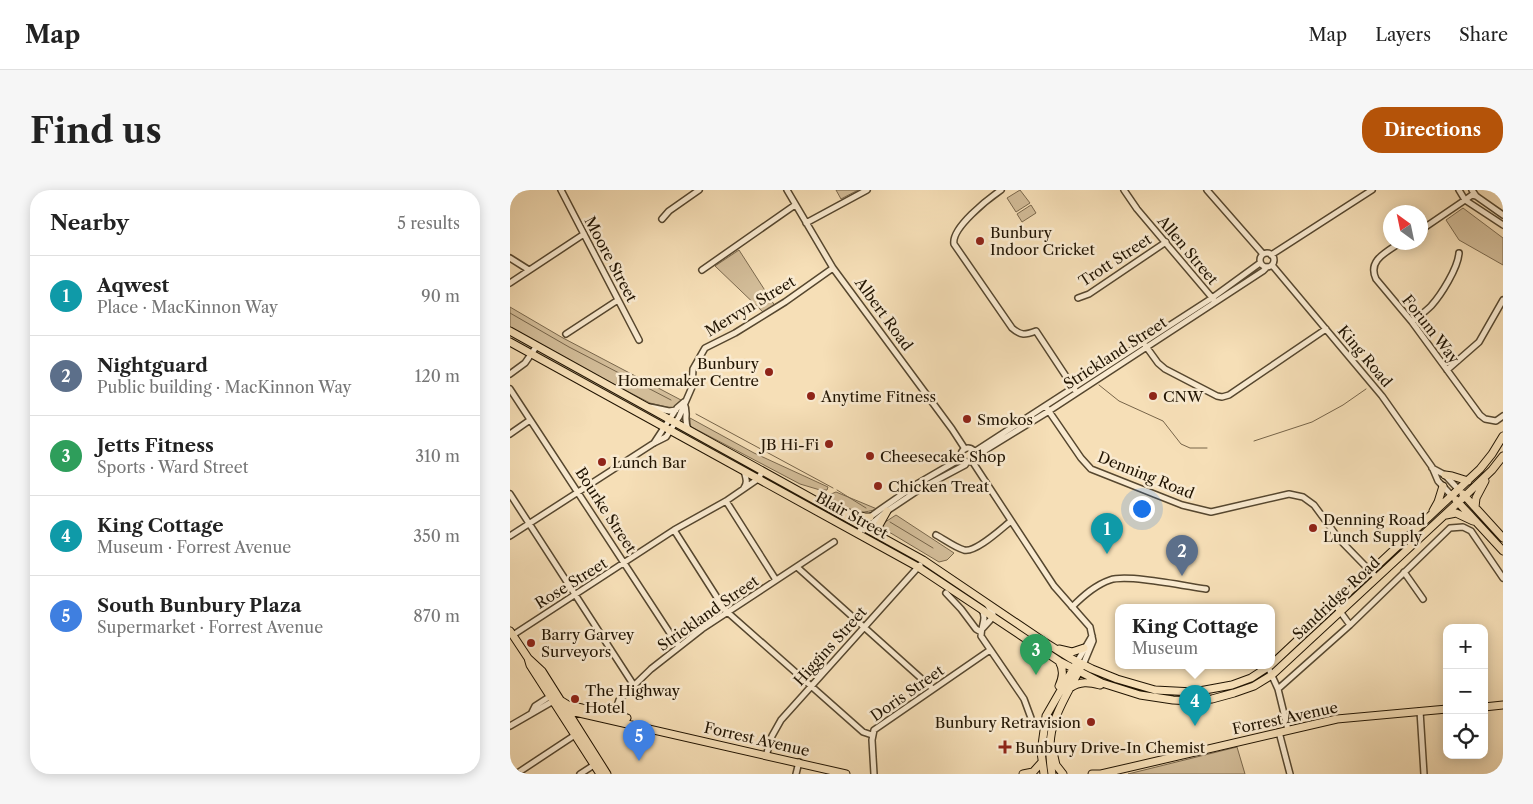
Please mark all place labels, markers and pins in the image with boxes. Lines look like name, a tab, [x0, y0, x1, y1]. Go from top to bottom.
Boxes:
place label: Bunbury Indoor Cricket	[990, 223, 1095, 259]
marker: Bunbury Indoor Cricket	[974, 235, 986, 247]
place label: Bunbury Homemaker Centre	[617, 354, 760, 390]
marker: Bunbury Homemaker Centre	[763, 366, 775, 378]
place label: Anytime Fitness	[820, 387, 936, 406]
place label: CNW	[1163, 387, 1204, 406]
marker: Anytime Fitness	[805, 390, 817, 402]
marker: CNW	[1147, 390, 1159, 402]
place label: Smokos	[977, 410, 1033, 429]
marker: Smokos	[961, 413, 973, 425]
place label: JB Hi-Fi	[759, 435, 819, 454]
marker: JB Hi-Fi	[823, 438, 835, 450]
place label: Cheesecake Shop	[880, 447, 1006, 466]
marker: Cheesecake Shop	[864, 450, 876, 462]
place label: Lunch Bar	[612, 453, 687, 472]
marker: Lunch Bar	[596, 456, 608, 468]
place label: Chicken Treat	[888, 477, 990, 496]
marker: Chicken Treat	[872, 480, 884, 492]
place label: Denning Road Lunch Supply	[1323, 510, 1425, 546]
pin: 1	[1091, 513, 1123, 554]
marker: Denning Road Lunch Supply	[1307, 522, 1319, 534]
pin: 2	[1166, 535, 1198, 576]
place label: Barry Garvey Surveyors	[541, 625, 635, 661]
pin: 3	[1020, 634, 1052, 675]
marker: Barry Garvey Surveyors	[525, 637, 537, 649]
place label: The Highway Hotel	[585, 681, 681, 717]
pin: 4	[1179, 685, 1211, 726]
marker: The Highway Hotel	[569, 693, 581, 705]
place label: Bunbury Retravision	[935, 713, 1082, 732]
marker: Bunbury Retravision	[1085, 716, 1097, 728]
pin: 5	[623, 720, 655, 761]
place label: Bunbury Drive-In Chemist	[1015, 738, 1206, 757]
marker: Bunbury Drive-In Chemist	[999, 741, 1011, 753]

